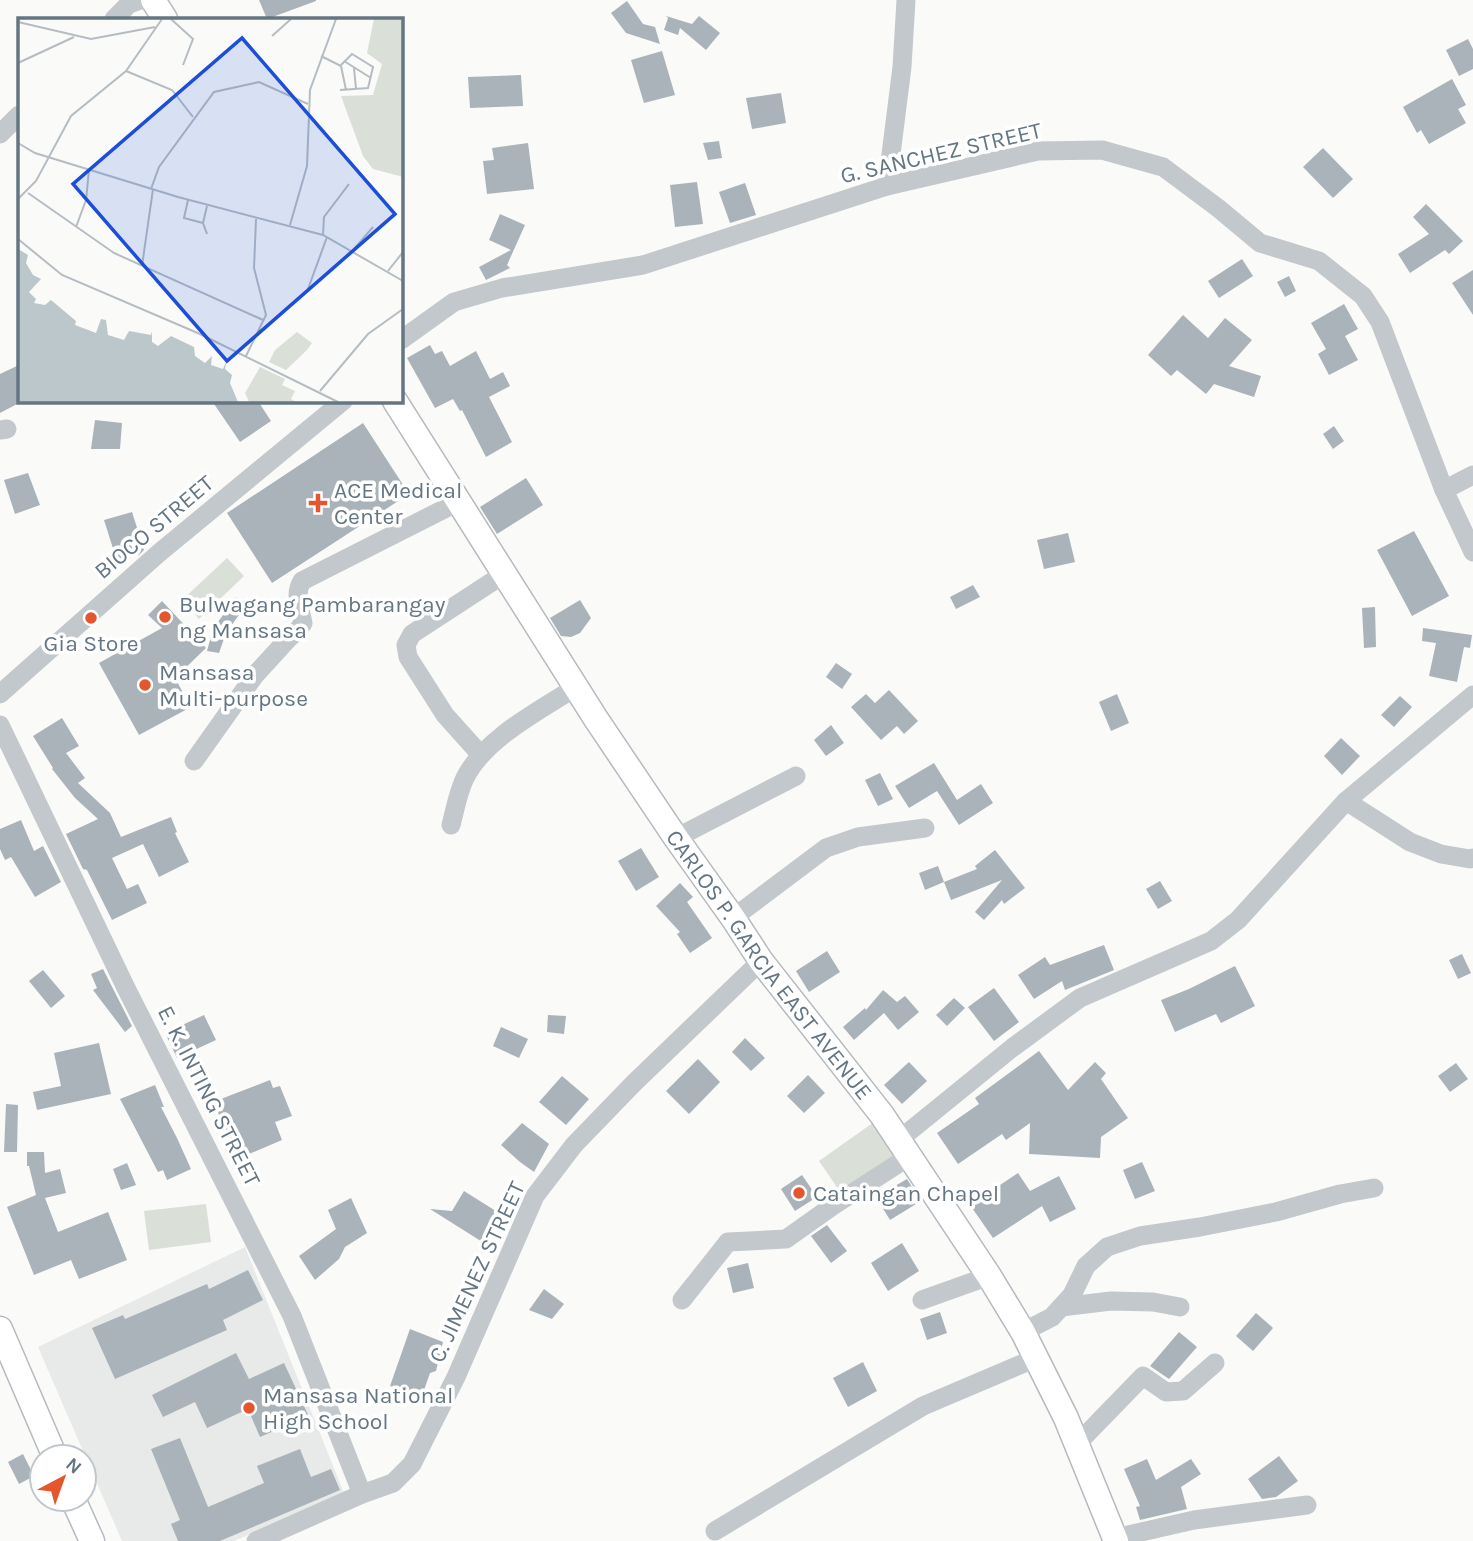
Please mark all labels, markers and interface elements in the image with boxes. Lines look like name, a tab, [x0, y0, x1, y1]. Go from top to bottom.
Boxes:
inset map	[18, 18, 402, 402]
street label: G. SANCHEZ STREET	[838, 117, 1045, 189]
street label: BIOCO STREET	[89, 469, 219, 585]
place label: ACE Medical Center	[334, 477, 462, 530]
marker: ACE Medical Center	[308, 493, 328, 513]
place label: Bulwagang Pambarangay ng Mansasa	[179, 591, 446, 644]
marker: Bulwagang Pambarangay ng Mansasa	[157, 609, 173, 625]
marker: Gia Store	[83, 610, 99, 626]
place label: Gia Store	[43, 630, 139, 657]
place label: Mansasa Multi-purpose	[159, 659, 308, 712]
marker: Mansasa Multi-purpose	[137, 677, 153, 693]
street label: CARLOS P. GARCIA EAST AVENUE	[661, 824, 878, 1105]
street label: E. K. INTING STREET	[152, 1001, 266, 1191]
street label: C. JIMENEZ STREET	[423, 1177, 531, 1367]
place label: Cataingan Chapel	[813, 1180, 999, 1207]
marker: Cataingan Chapel	[791, 1185, 807, 1201]
place label: Mansasa National High School	[263, 1382, 453, 1435]
marker: Mansasa National High School	[241, 1400, 257, 1416]
north arrow	[28, 1443, 98, 1513]
text: N	[61, 1453, 86, 1479]

